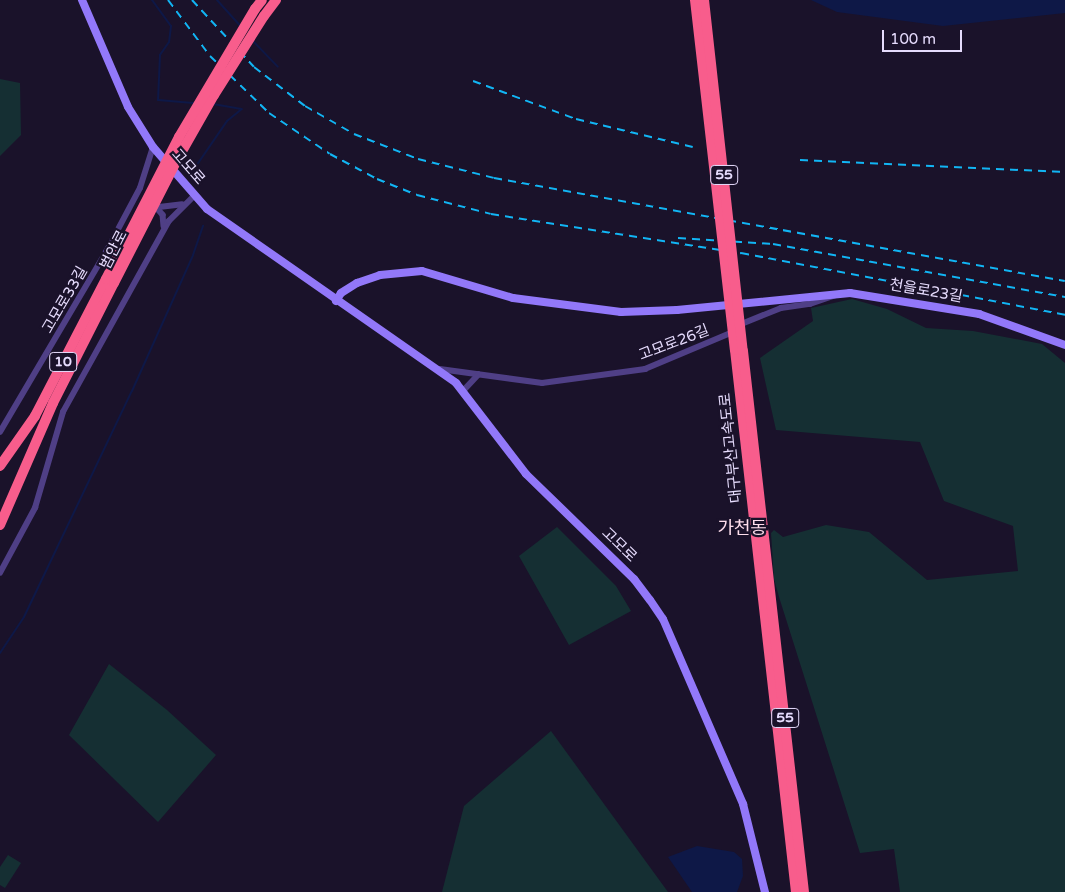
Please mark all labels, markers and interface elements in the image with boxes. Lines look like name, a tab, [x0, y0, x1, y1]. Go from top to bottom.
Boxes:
scale bar	[885, 20, 965, 52]
text: 100 m	[890, 30, 936, 48]
street label: 고모로	[168, 145, 208, 189]
road number: 55	[709, 164, 739, 186]
street label: 범안로	[97, 227, 131, 273]
street label: 고모로33길	[39, 263, 91, 337]
street label: 천을로23길	[888, 276, 964, 306]
street label: 고모로26길	[636, 321, 712, 365]
road number: 10	[48, 351, 78, 374]
street label: 대구부산고속도로	[716, 392, 746, 504]
district label: 가천동	[717, 517, 767, 539]
street label: 고모로	[598, 524, 640, 566]
road number: 55	[770, 706, 800, 730]

